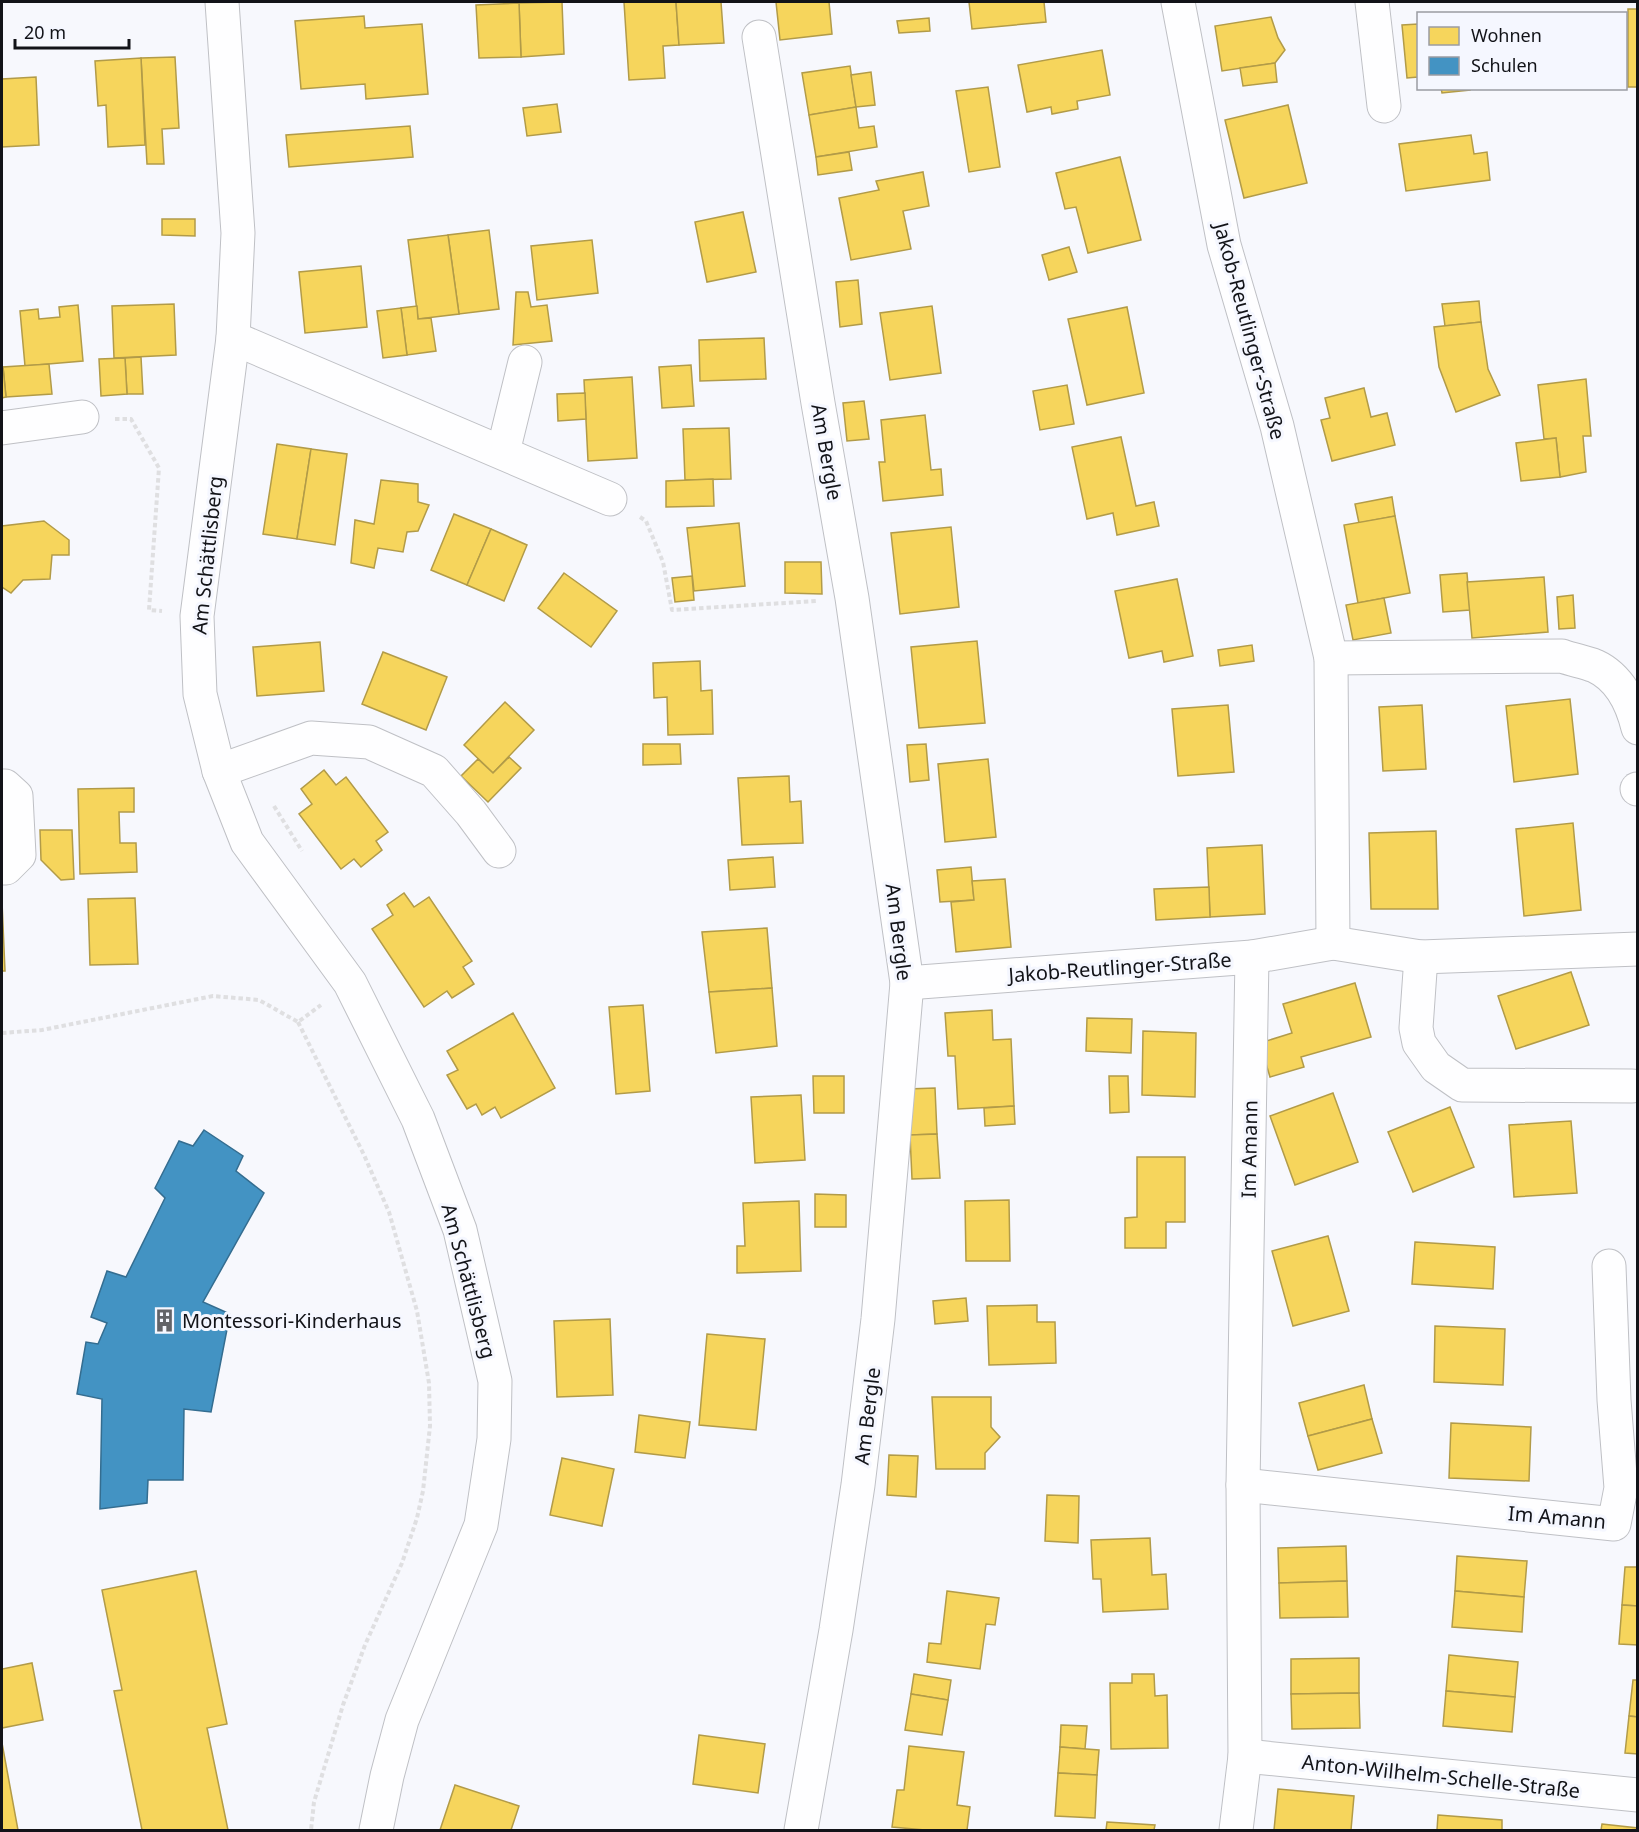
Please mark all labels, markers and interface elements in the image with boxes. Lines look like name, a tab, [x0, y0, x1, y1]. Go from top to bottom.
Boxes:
scale bar	[15, 12, 129, 50]
legend	[1417, 12, 1627, 90]
text: 20 m	[24, 20, 66, 44]
text: Wohnen	[1471, 23, 1542, 47]
text: Schulen	[1471, 53, 1538, 77]
street label: Jakob-Reutlinger-Straße	[1208, 218, 1292, 443]
street label: Am Bergle	[805, 402, 849, 502]
street label: Am Schättlisberg	[185, 474, 229, 636]
street label: Am Bergle	[880, 882, 918, 982]
street label: Jakob-Reutlinger-Straße	[1006, 946, 1232, 988]
street label: Im Amann	[1235, 1100, 1263, 1198]
street label: Am Schättlisberg	[435, 1201, 503, 1361]
building icon: Montessori-Kinderhaus	[151, 1307, 177, 1333]
place label: Montessori-Kinderhaus	[182, 1307, 401, 1334]
street label: Am Bergle	[848, 1366, 886, 1466]
street label: Im Amann	[1507, 1499, 1607, 1535]
street label: Anton-Wilhelm-Schelle-Straße	[1301, 1748, 1581, 1804]

